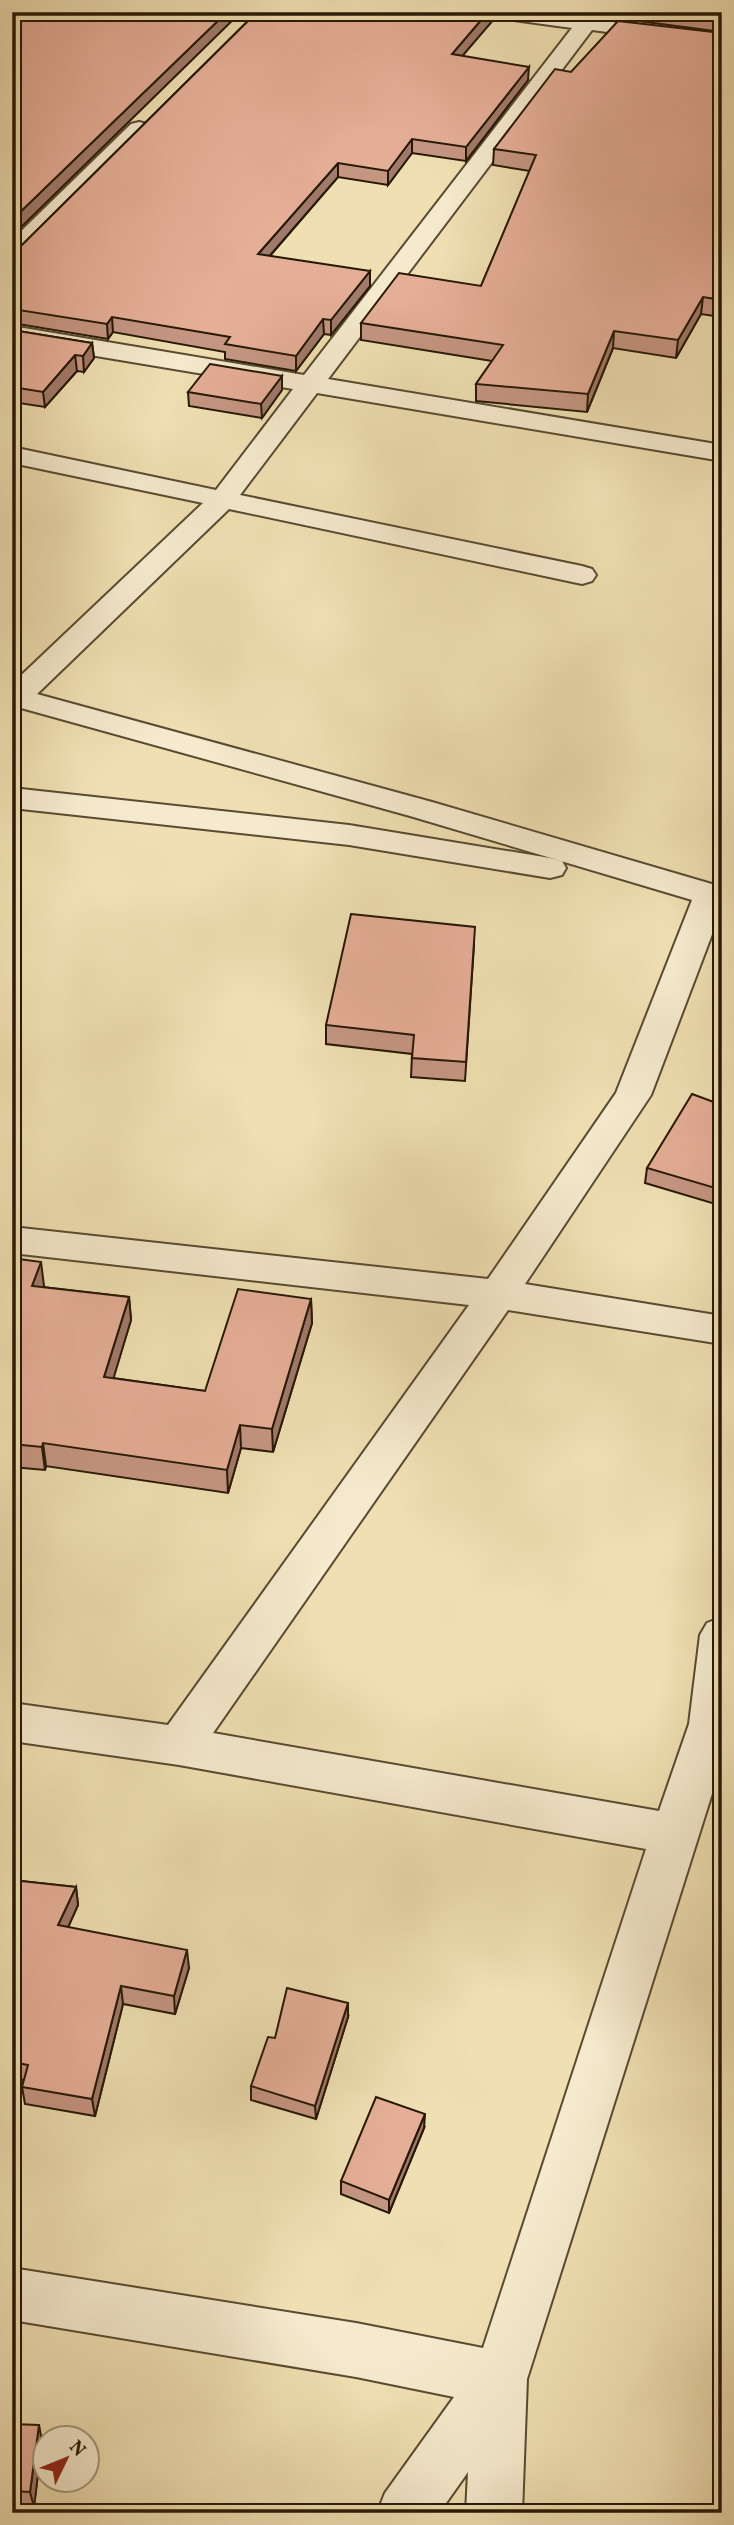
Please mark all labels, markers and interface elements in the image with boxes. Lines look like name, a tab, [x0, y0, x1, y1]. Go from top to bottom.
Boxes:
north arrow	[32, 2424, 102, 2494]
text: N	[63, 2435, 91, 2463]

